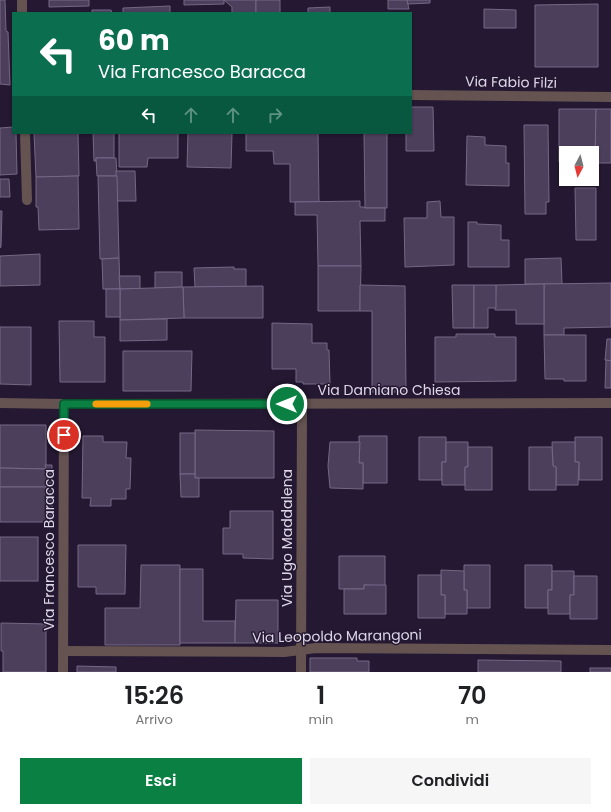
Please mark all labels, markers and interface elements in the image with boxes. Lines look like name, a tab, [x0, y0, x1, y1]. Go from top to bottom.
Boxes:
text: 60 m	[98, 21, 170, 60]
icon: left	[32, 28, 84, 80]
text: Via Francesco Baracca	[98, 59, 306, 84]
street label: Via Fabio Filzi	[465, 71, 557, 93]
icon: left	[138, 104, 160, 126]
icon: ahead	[180, 104, 202, 126]
icon: ahead	[222, 104, 244, 126]
icon: right	[264, 104, 286, 126]
north arrow	[559, 146, 599, 186]
map controls	[559, 146, 599, 186]
street label: Via Damiano Chiesa	[317, 380, 461, 400]
position arrow	[266, 383, 308, 425]
pin	[47, 418, 81, 452]
icon: arrive	[53, 424, 75, 446]
street label: Via Francesco Baracca	[39, 469, 59, 631]
street label: Via Ugo Maddalena	[277, 469, 297, 607]
street label: Via Leopoldo Marangoni	[252, 625, 422, 647]
text: 15:26	[124, 679, 184, 712]
text: 1	[317, 679, 325, 712]
text: 70	[458, 679, 487, 712]
text: Arrivo	[136, 710, 173, 729]
text: min	[309, 710, 333, 729]
text: m	[466, 710, 479, 729]
button: Esci	[20, 758, 302, 804]
button: Condividi	[310, 758, 591, 804]

